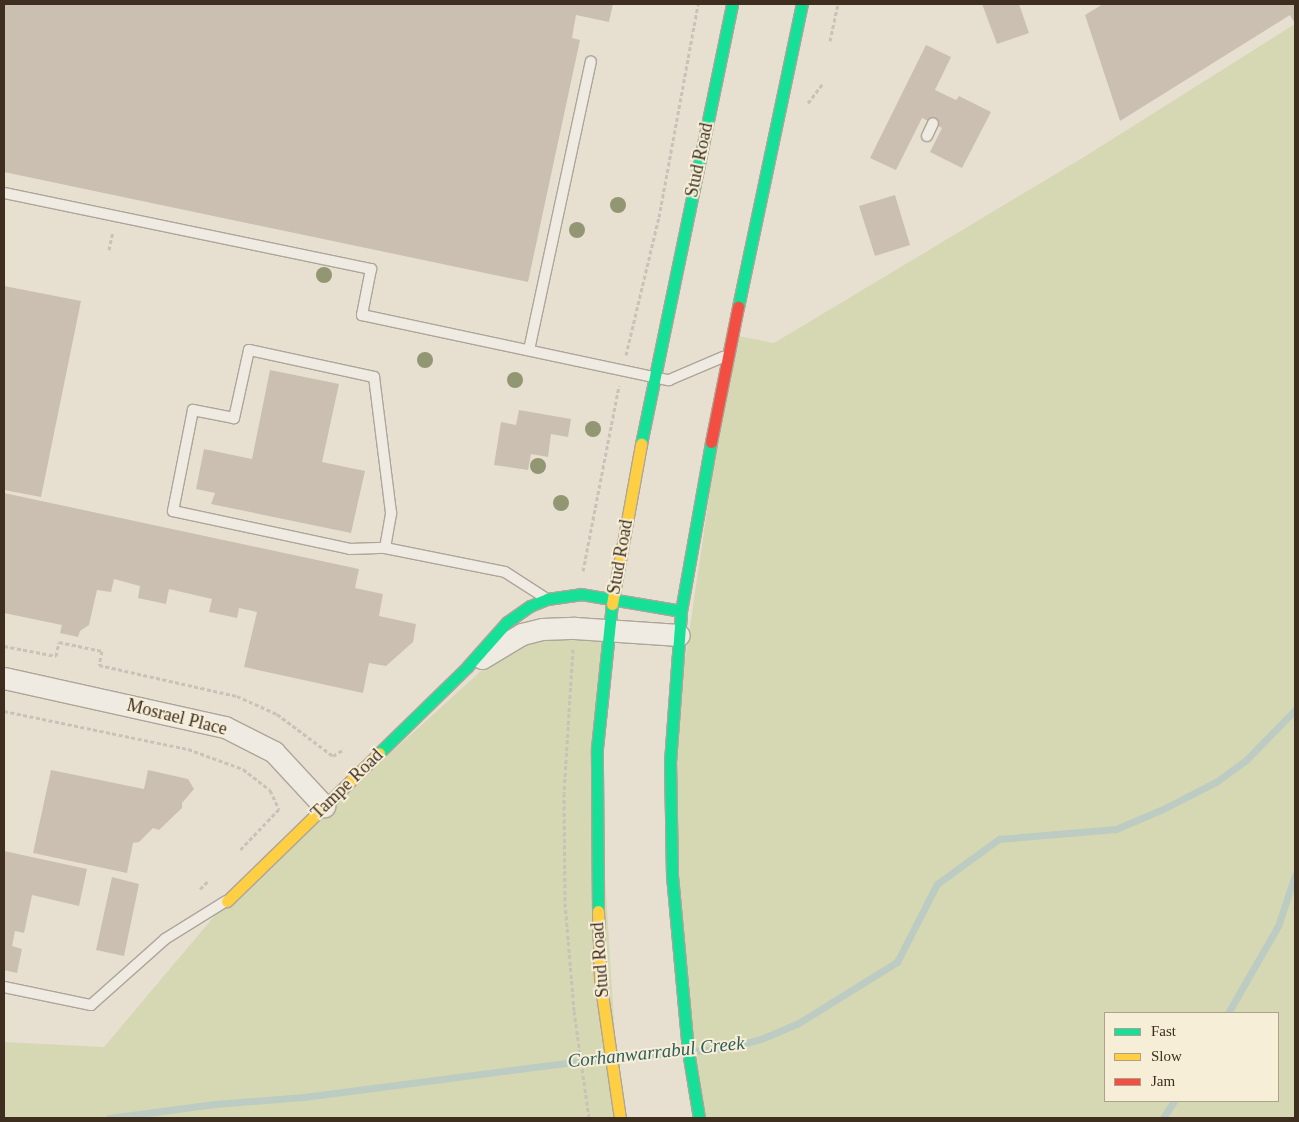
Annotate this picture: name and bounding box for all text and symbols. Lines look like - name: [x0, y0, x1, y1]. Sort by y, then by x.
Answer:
- street label: Stud Road: [681, 121, 717, 199]
- street label: Stud Road: [603, 518, 637, 596]
- street label: Mosrael Place: [125, 694, 229, 740]
- street label: Tampe Road: [307, 745, 387, 823]
- street label: Stud Road: [587, 922, 613, 998]
- legend: [1104, 1012, 1279, 1102]
- text: Fast: [1151, 1023, 1176, 1039]
- water label: Corhanwarrabul Creek: [566, 1031, 746, 1073]
- text: Slow: [1151, 1048, 1182, 1064]
- text: Jam: [1151, 1073, 1175, 1089]

